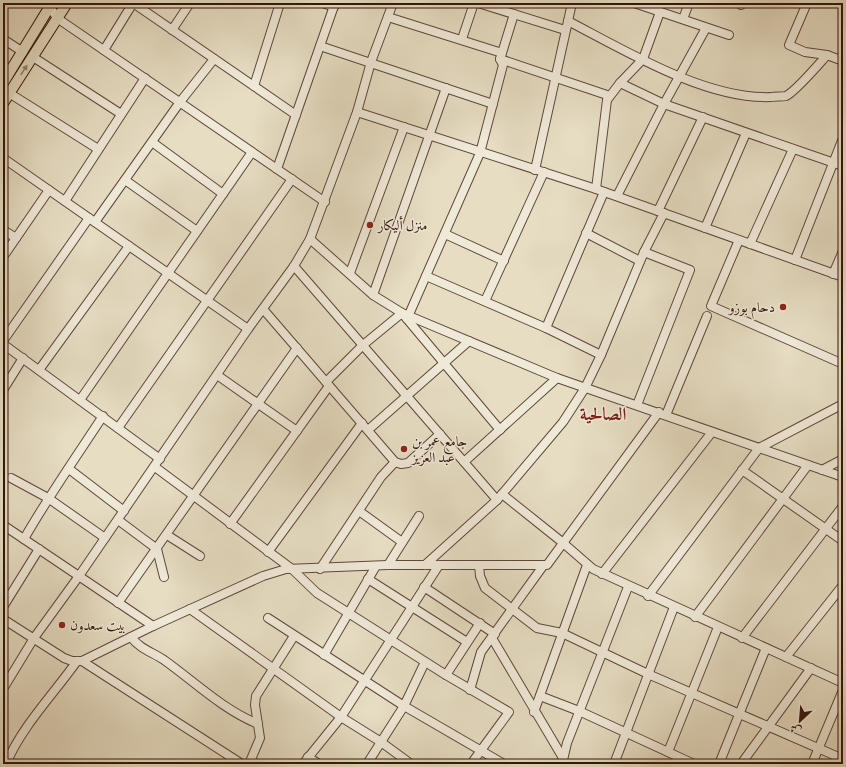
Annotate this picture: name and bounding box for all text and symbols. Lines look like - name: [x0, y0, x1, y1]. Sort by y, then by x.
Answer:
- one-way arrow: [21, 64, 28, 76]
- place label: منزل أليكار: [376, 215, 427, 235]
- marker: منزل أليكار: [365, 220, 375, 230]
- place label: دحام بوزو: [727, 297, 775, 320]
- marker: دحام بوزو: [778, 302, 788, 312]
- district label: الصالحية: [580, 400, 626, 427]
- place label: جامع عمر بن عبد العزيز: [410, 431, 467, 467]
- marker: جامع عمر بن عبد العزيز: [399, 444, 409, 454]
- place label: بيت سعدون: [70, 615, 125, 635]
- marker: بيت سعدون: [57, 620, 67, 630]
- north arrow: [780, 701, 820, 741]
- text: ش: [787, 720, 804, 740]

